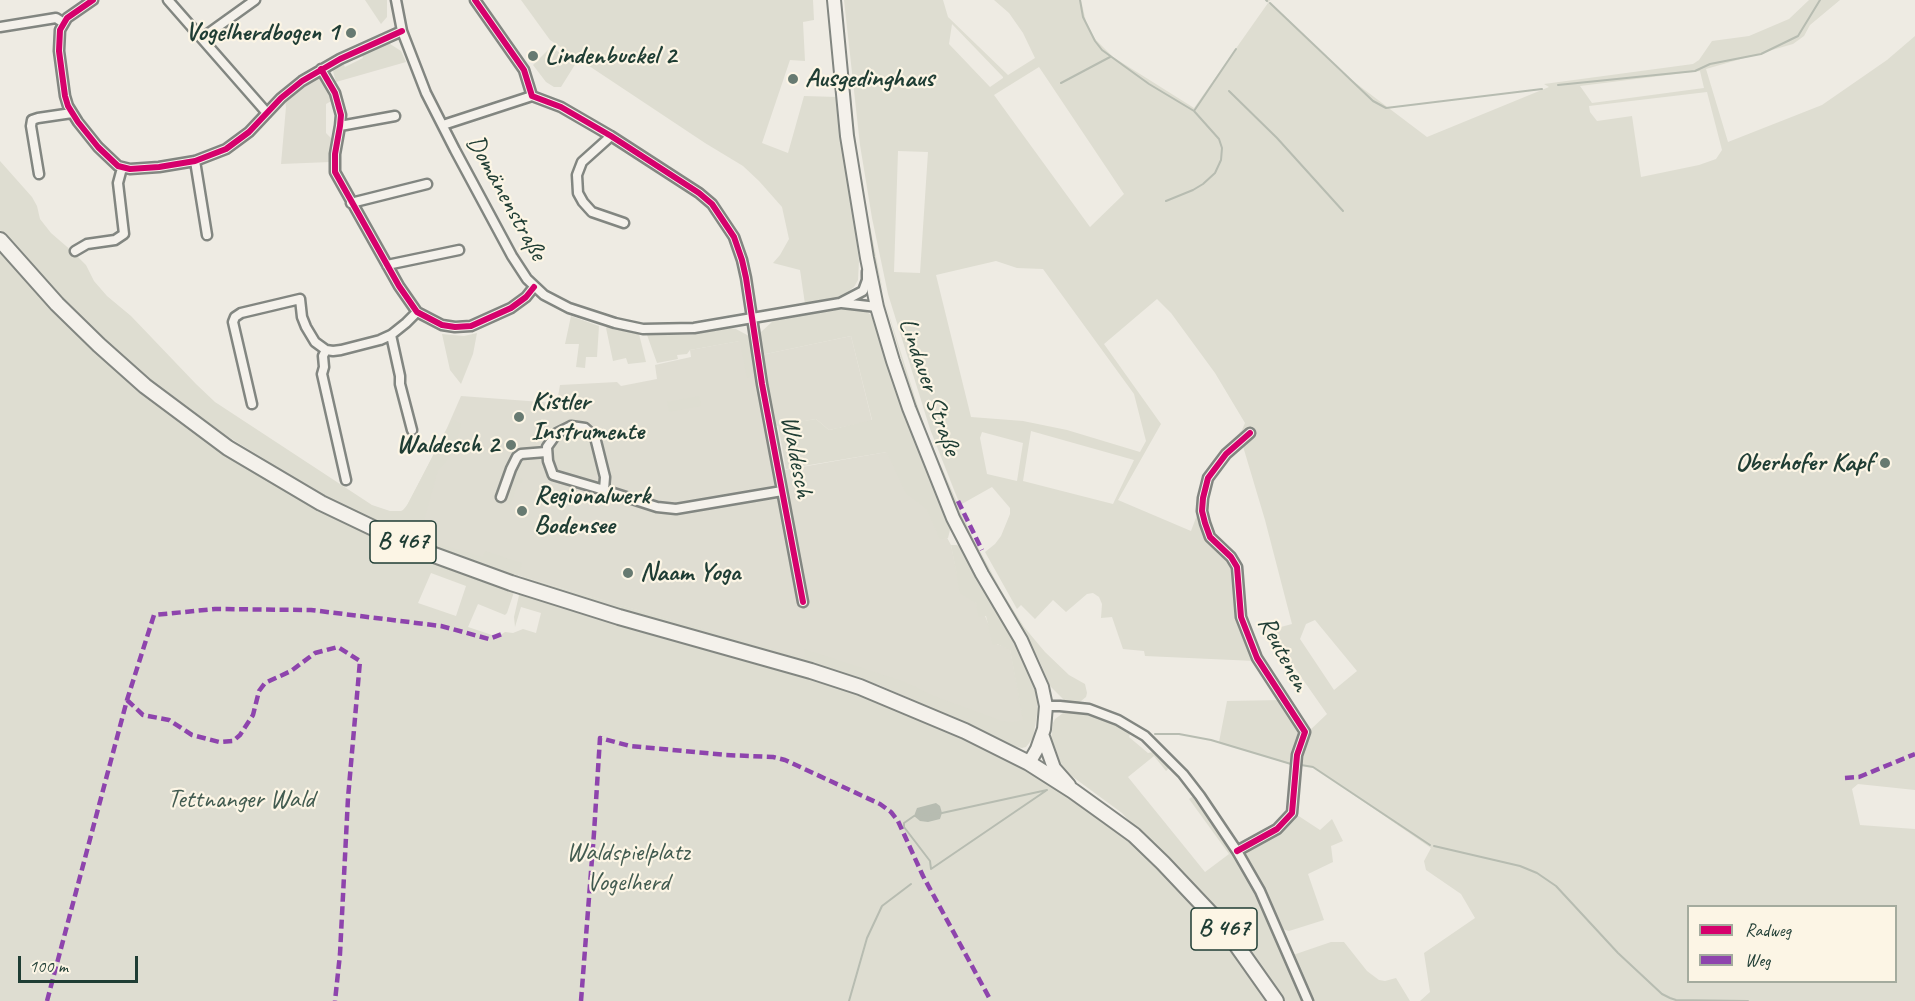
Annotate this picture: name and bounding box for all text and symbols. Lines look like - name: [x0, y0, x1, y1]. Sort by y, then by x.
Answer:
- place label: Vogelherdbogen 1: [185, 17, 339, 49]
- marker: Vogelherdbogen 1: [344, 26, 358, 40]
- place label: Lindenbuckel 2: [545, 40, 676, 72]
- marker: Lindenbuckel 2: [526, 49, 540, 63]
- place label: Ausgedinghaus: [805, 63, 934, 95]
- marker: Ausgedinghaus: [786, 72, 800, 86]
- street label: Domänenstraße: [459, 130, 553, 266]
- street label: Lindauer Straße: [891, 314, 967, 460]
- place label: Kistler Instrumente: [531, 386, 644, 448]
- marker: Kistler Instrumente: [512, 410, 526, 424]
- street label: Waldesch: [773, 413, 819, 501]
- place label: Waldesch 2: [396, 429, 499, 461]
- marker: Waldesch 2: [504, 438, 518, 452]
- place label: Oberhofer Kapf: [1735, 447, 1873, 479]
- marker: Oberhofer Kapf: [1878, 456, 1892, 470]
- place label: Regionalwerk Bodensee: [534, 480, 650, 542]
- marker: Regionalwerk Bodensee: [515, 504, 529, 518]
- road number: B 467: [370, 521, 436, 563]
- place label: Naam Yoga: [640, 557, 741, 589]
- marker: Naam Yoga: [621, 566, 635, 580]
- street label: Reutenen: [1250, 611, 1316, 697]
- park label: Tettnanger Wald: [167, 784, 315, 816]
- park label: Waldspielplatz Vogelherd: [566, 837, 690, 898]
- legend: [1687, 905, 1897, 983]
- road number: B 467: [1191, 908, 1257, 950]
- text: Radweg: [1745, 919, 1791, 941]
- scale bar: [21, 944, 141, 982]
- text: Weg: [1745, 949, 1770, 971]
- text: 100 m: [29, 955, 68, 977]

